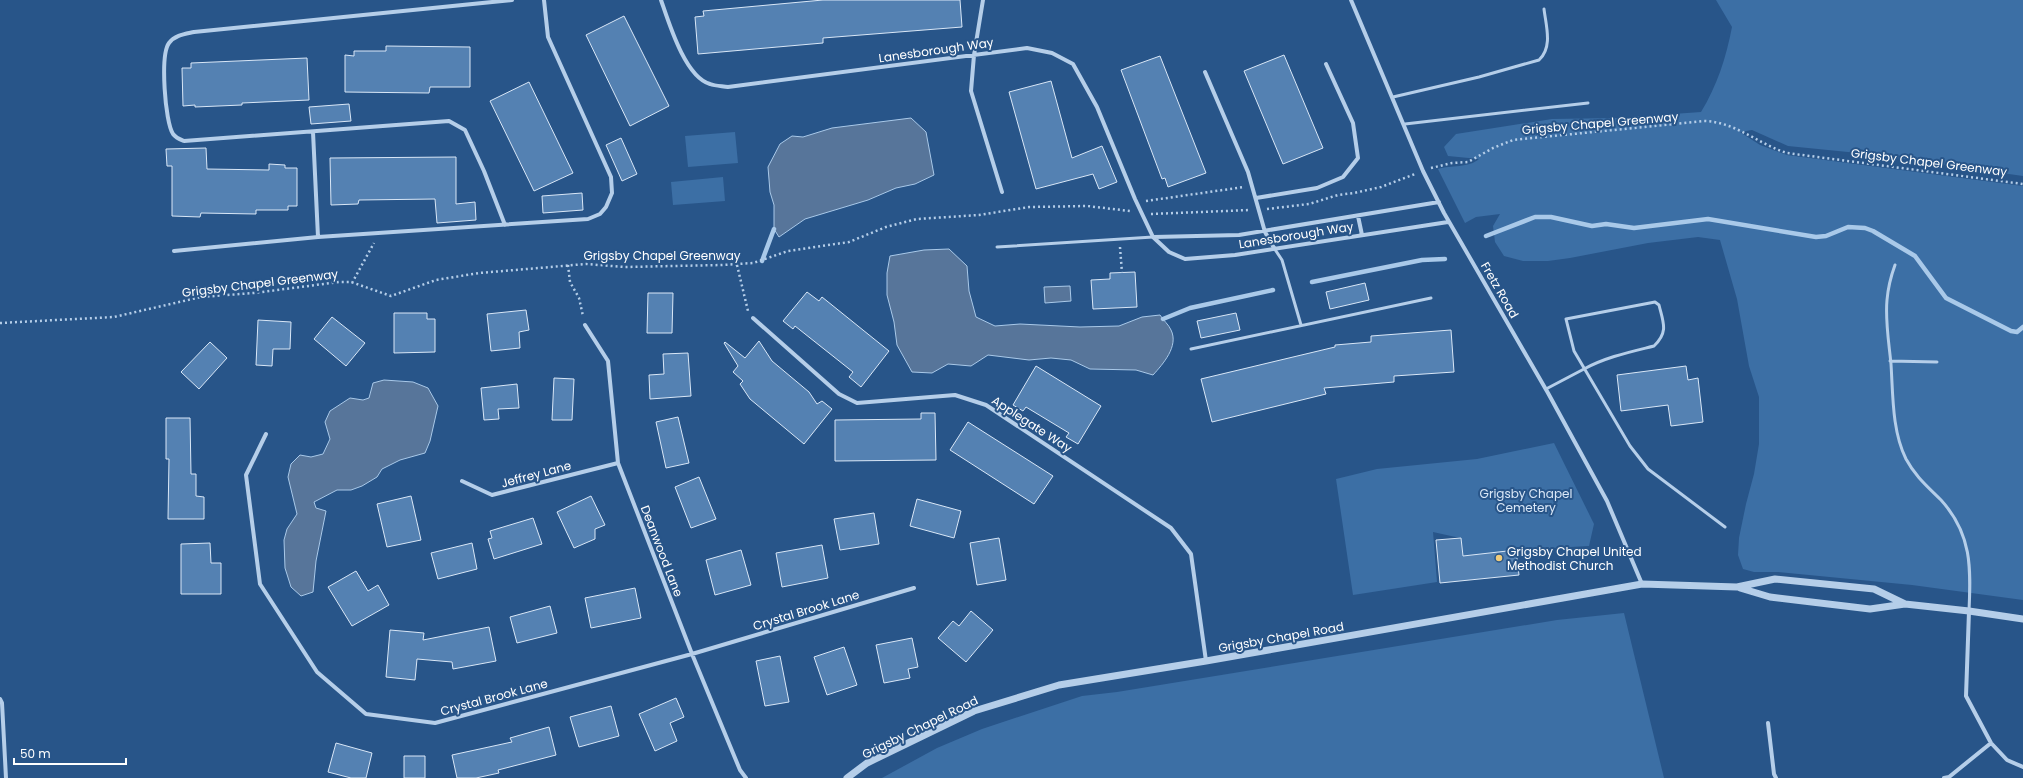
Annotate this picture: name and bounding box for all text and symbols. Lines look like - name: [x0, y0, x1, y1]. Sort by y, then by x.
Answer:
- street label: Lanesborough Way: [877, 33, 995, 66]
- street label: Grigsby Chapel Greenway: [1521, 108, 1679, 138]
- street label: Grigsby Chapel Greenway: [1850, 144, 2008, 180]
- street label: Lanesborough Way: [1237, 218, 1355, 252]
- street label: Grigsby Chapel Greenway: [583, 247, 741, 264]
- street label: Fretz Road: [1477, 259, 1523, 321]
- street label: Grigsby Chapel Greenway: [181, 265, 339, 301]
- street label: Applegate Way: [989, 392, 1076, 456]
- street label: Jeffrey Lane: [499, 456, 573, 492]
- park label: Grigsby Chapel Cemetery: [1480, 485, 1572, 516]
- street label: Deanwood Lane: [637, 503, 687, 599]
- place label: Grigsby Chapel United Methodist Church: [1507, 543, 1642, 574]
- marker: Grigsby Chapel United Methodist Church: [1494, 553, 1504, 563]
- street label: Crystal Brook Lane: [751, 586, 861, 634]
- street label: Grigsby Chapel Road: [1217, 618, 1345, 656]
- street label: Crystal Brook Lane: [438, 675, 550, 719]
- street label: Grigsby Chapel Road: [859, 691, 981, 763]
- scale bar: [14, 740, 126, 766]
- text: 50 m: [20, 745, 51, 762]

